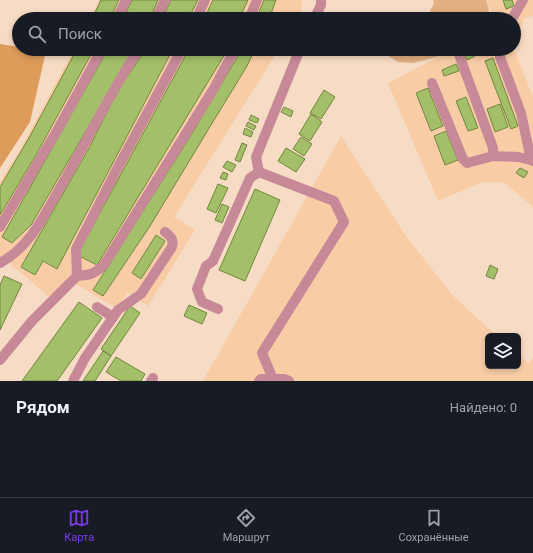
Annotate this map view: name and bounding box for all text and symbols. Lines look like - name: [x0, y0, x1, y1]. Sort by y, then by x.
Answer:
- search box: [12, 12, 521, 56]
- icon: search: [26, 23, 48, 45]
- text: Поиск: [58, 25, 102, 43]
- map controls: [485, 333, 521, 369]
- button: layers: [485, 333, 521, 369]
- text: Рядом: [16, 397, 70, 417]
- text: Найдено: 0: [450, 400, 517, 415]
- tab: Карта: [64, 507, 94, 544]
- tab: Маршрут: [223, 507, 270, 544]
- tab: Сохранённые: [399, 507, 469, 544]

